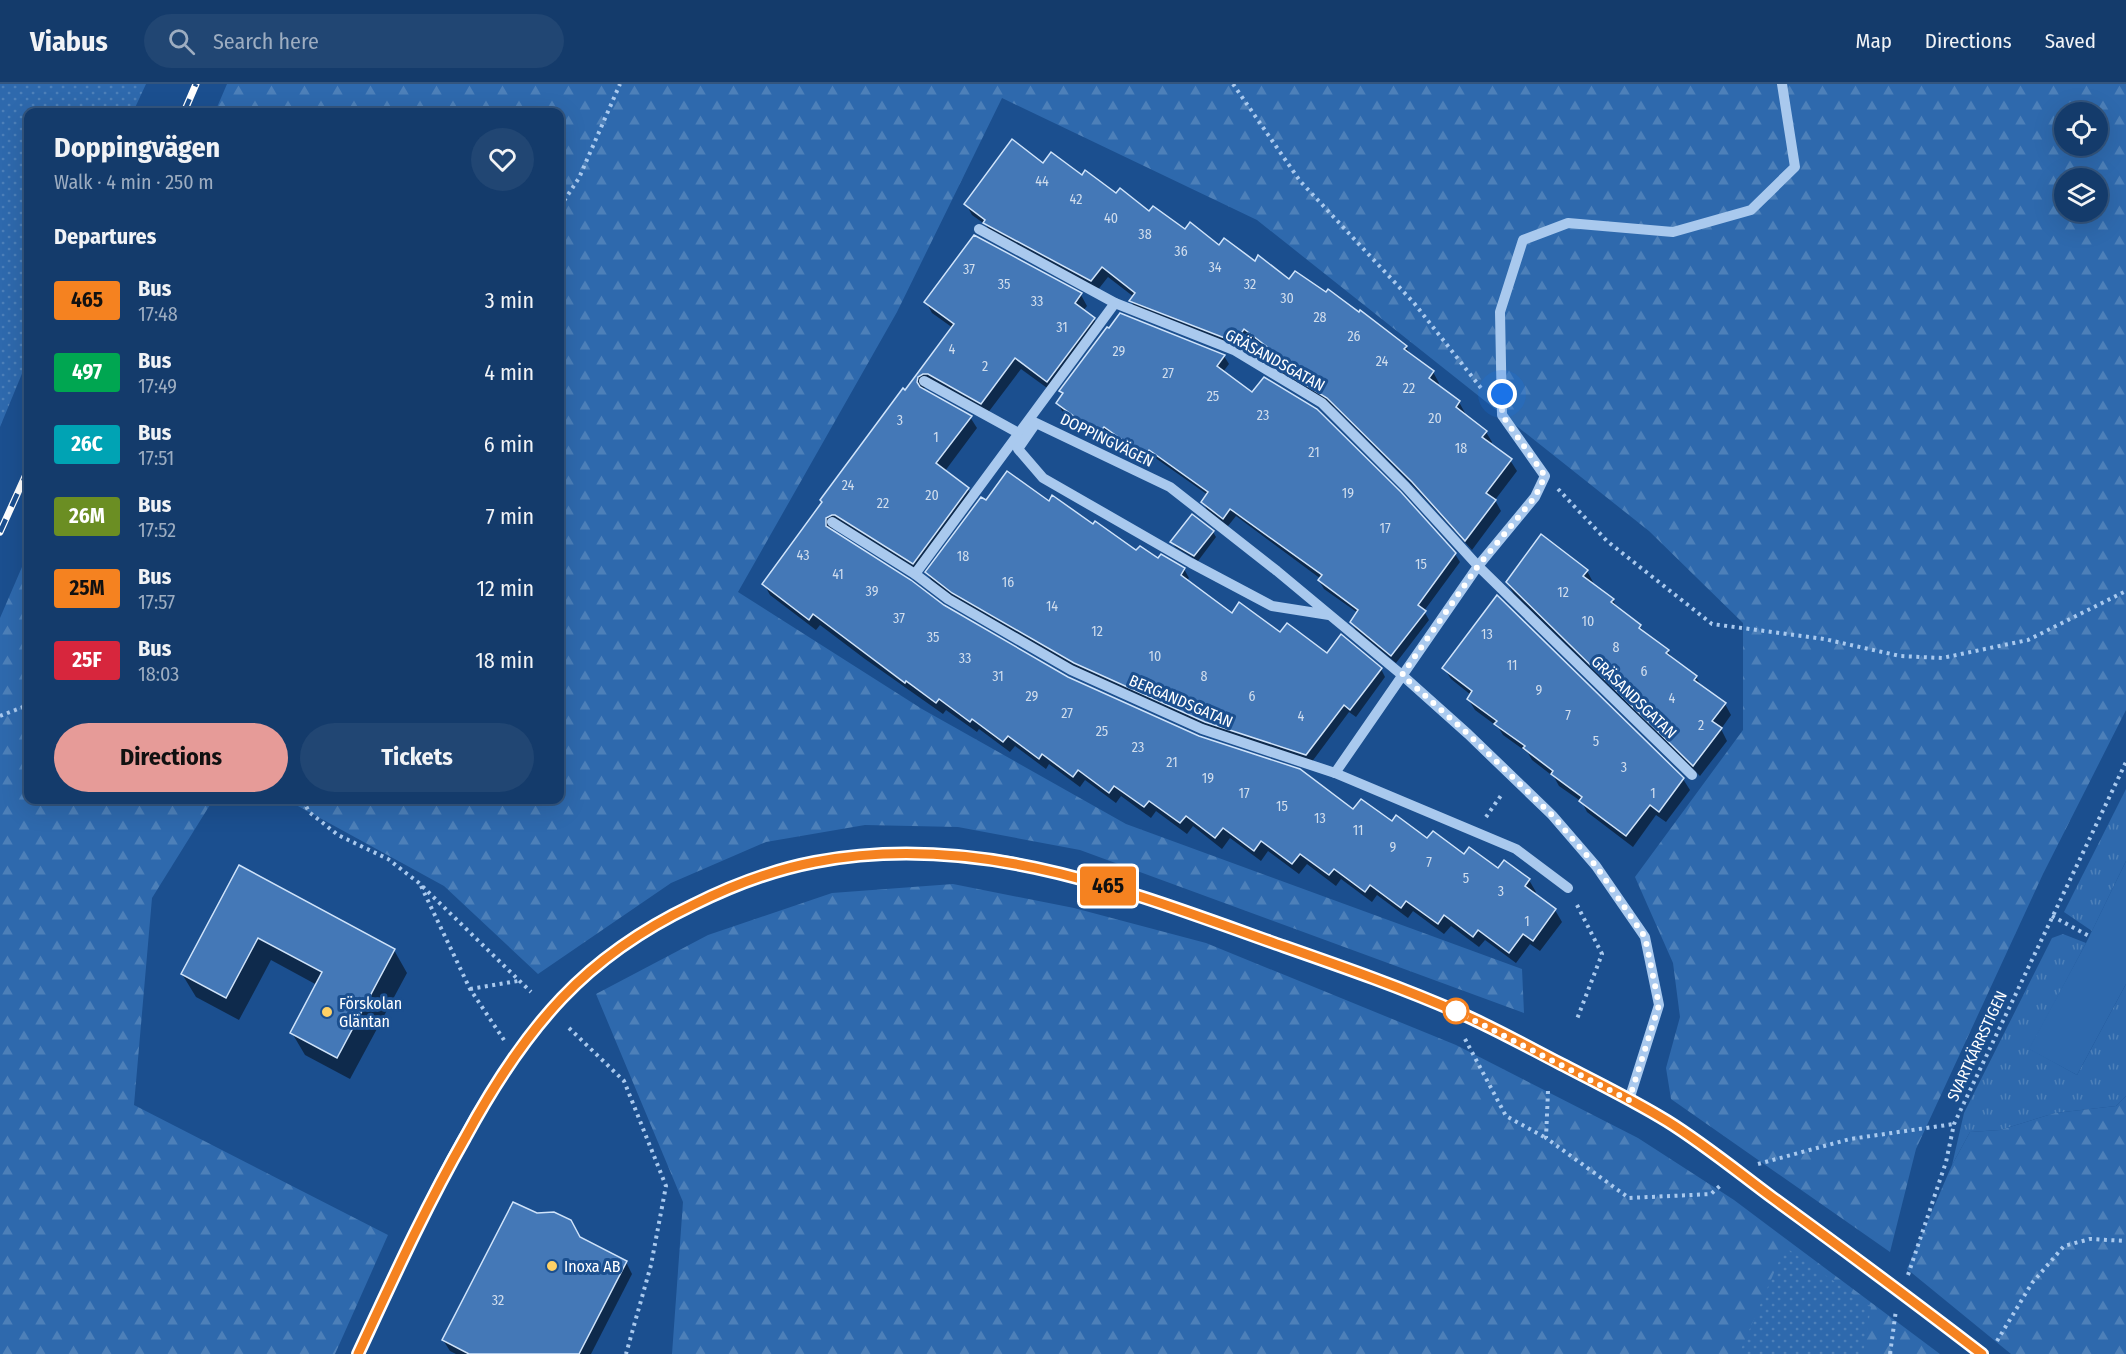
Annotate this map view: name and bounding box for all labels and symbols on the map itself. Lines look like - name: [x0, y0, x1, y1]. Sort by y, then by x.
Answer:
- house number: 44: [1035, 173, 1049, 190]
- house number: 42: [1070, 191, 1082, 208]
- house number: 40: [1104, 210, 1118, 227]
- house number: 38: [1138, 226, 1152, 243]
- house number: 36: [1174, 243, 1188, 260]
- house number: 34: [1208, 259, 1222, 276]
- house number: 37: [963, 261, 975, 278]
- house number: 35: [998, 276, 1010, 293]
- house number: 32: [1244, 276, 1256, 293]
- house number: 30: [1280, 290, 1294, 307]
- house number: 33: [1031, 293, 1043, 310]
- house number: 28: [1313, 309, 1327, 326]
- house number: 31: [1056, 319, 1068, 336]
- street label: GRÄSANDSGATAN: [1222, 325, 1328, 395]
- house number: 26: [1347, 328, 1361, 345]
- house number: 4: [949, 341, 956, 358]
- house number: 29: [1113, 343, 1126, 360]
- house number: 24: [1376, 353, 1389, 370]
- house number: 2: [982, 358, 988, 375]
- house number: 27: [1162, 365, 1174, 382]
- your location: [1487, 379, 1517, 409]
- house number: 22: [1403, 380, 1415, 397]
- house number: 25: [1207, 388, 1219, 405]
- house number: 23: [1257, 407, 1269, 424]
- street label: DOPPINGVÄGEN: [1057, 409, 1157, 471]
- house number: 20: [1428, 410, 1442, 427]
- house number: 3: [897, 412, 903, 429]
- house number: 1: [933, 429, 939, 446]
- house number: 18: [1455, 440, 1467, 457]
- house number: 21: [1308, 444, 1320, 461]
- house number: 24: [842, 477, 855, 494]
- house number: 19: [1342, 485, 1354, 502]
- house number: 20: [925, 487, 939, 504]
- house number: 22: [877, 495, 889, 512]
- house number: 17: [1379, 520, 1391, 537]
- house number: 43: [797, 547, 809, 564]
- house number: 18: [957, 548, 969, 565]
- house number: 15: [1415, 556, 1427, 573]
- house number: 41: [832, 566, 844, 583]
- house number: 16: [1002, 574, 1014, 591]
- house number: 39: [866, 583, 879, 600]
- house number: 12: [1557, 584, 1569, 601]
- house number: 14: [1046, 598, 1058, 615]
- house number: 37: [893, 610, 905, 627]
- house number: 10: [1582, 613, 1594, 630]
- house number: 12: [1091, 623, 1103, 640]
- house number: 13: [1481, 626, 1493, 643]
- house number: 35: [927, 629, 939, 646]
- house number: 8: [1613, 639, 1620, 656]
- house number: 10: [1149, 648, 1161, 665]
- house number: 33: [959, 650, 971, 667]
- street label: GRÄSANDSGATAN: [1587, 652, 1681, 742]
- house number: 11: [1507, 657, 1517, 674]
- house number: 6: [1641, 663, 1648, 680]
- house number: 31: [992, 668, 1004, 685]
- house number: 8: [1201, 668, 1208, 685]
- street label: BERGANDSGATAN: [1126, 671, 1236, 731]
- house number: 9: [1536, 682, 1543, 699]
- house number: 29: [1026, 688, 1039, 705]
- house number: 6: [1249, 688, 1256, 705]
- house number: 4: [1669, 690, 1676, 707]
- house number: 27: [1061, 705, 1073, 722]
- house number: 7: [1565, 707, 1571, 724]
- house number: 4: [1298, 708, 1305, 725]
- house number: 2: [1698, 717, 1704, 734]
- house number: 25: [1096, 723, 1108, 740]
- house number: 5: [1593, 733, 1599, 750]
- house number: 23: [1132, 739, 1144, 756]
- house number: 21: [1166, 754, 1178, 771]
- house number: 3: [1621, 759, 1627, 776]
- house number: 19: [1202, 770, 1214, 787]
- house number: 17: [1238, 785, 1250, 802]
- house number: 1: [1650, 785, 1656, 802]
- house number: 15: [1276, 798, 1288, 815]
- house number: 13: [1314, 810, 1326, 827]
- house number: 11: [1353, 822, 1363, 839]
- house number: 9: [1390, 839, 1397, 856]
- house number: 7: [1426, 854, 1432, 871]
- line badge: 465: [1074, 866, 1142, 906]
- house number: 5: [1463, 870, 1469, 887]
- house number: 3: [1498, 883, 1504, 900]
- house number: 1: [1524, 913, 1530, 930]
- street label: SVARTKÄRRSTIGEN: [1943, 988, 2011, 1104]
- place label: Förskolan Gläntan: [339, 994, 402, 1031]
- unlabelled marker: [1443, 998, 1469, 1024]
- marker: Förskolan Gläntan: [320, 1005, 334, 1019]
- place label: Inoxa AB: [564, 1257, 621, 1276]
- marker: Inoxa AB: [545, 1259, 559, 1273]
- house number: 32: [492, 1292, 504, 1309]

